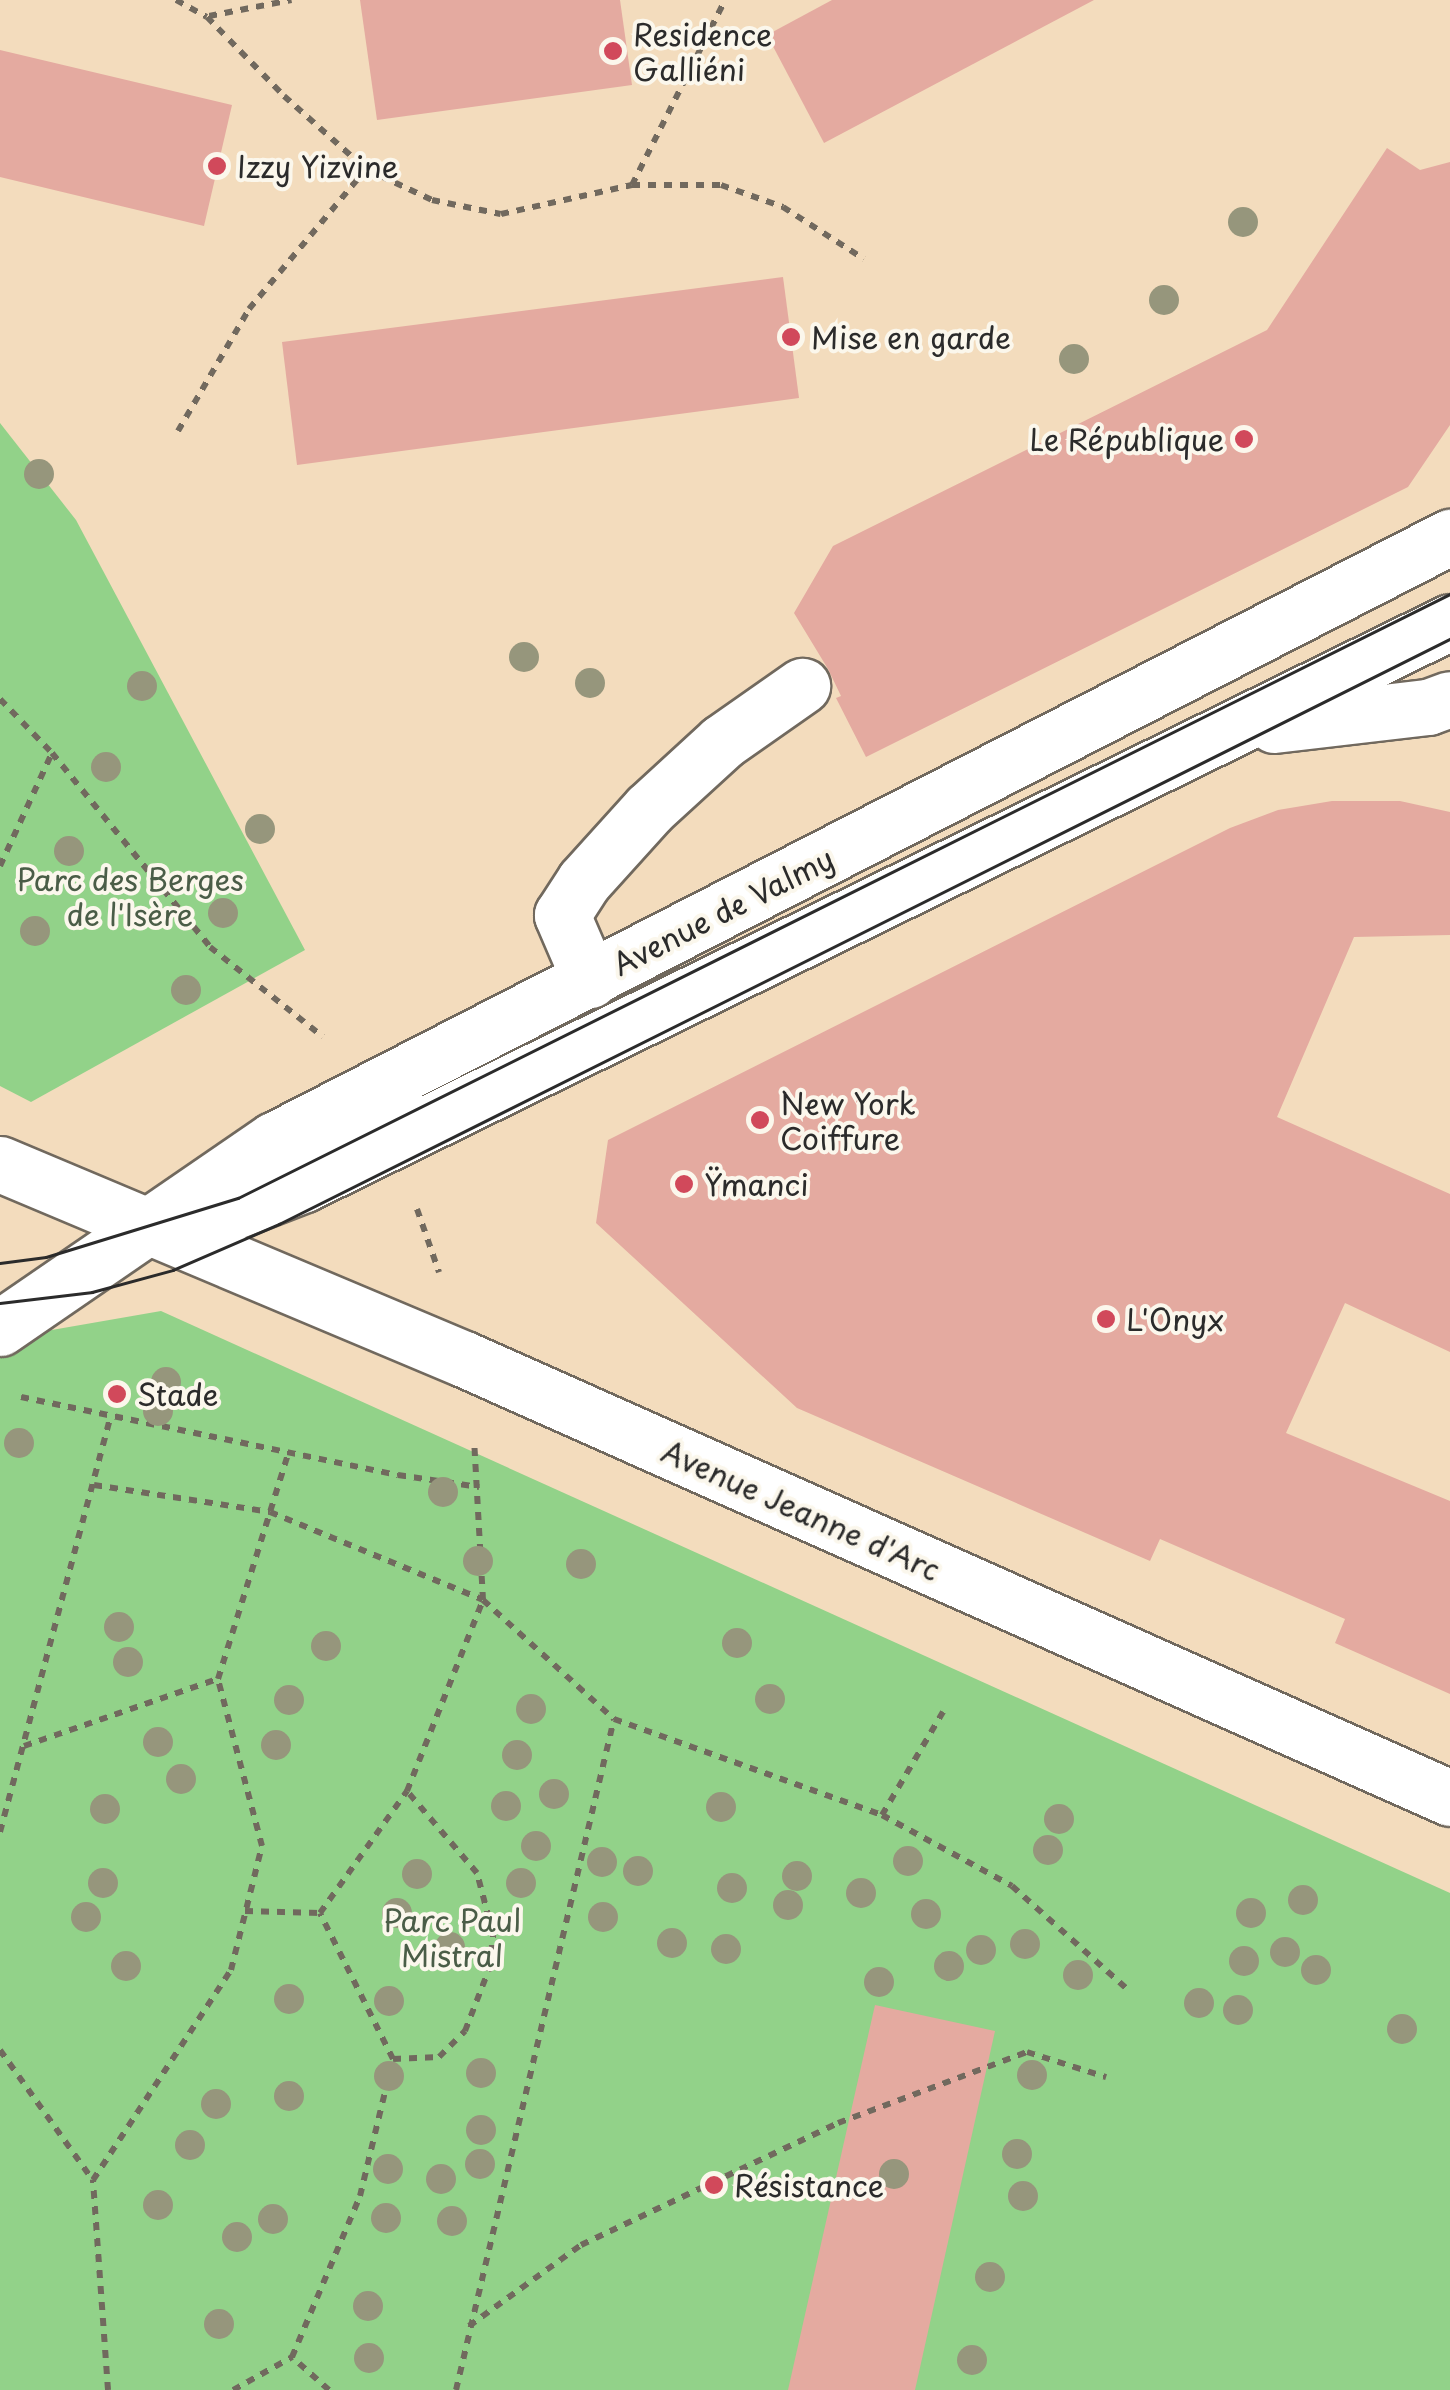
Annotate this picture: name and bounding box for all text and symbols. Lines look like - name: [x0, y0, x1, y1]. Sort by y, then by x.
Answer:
- place label: Residence Galliéni: [633, 16, 772, 86]
- marker: Residence Galliéni: [602, 40, 624, 62]
- place label: Izzy Yizvine: [237, 148, 402, 184]
- marker: Izzy Yizvine: [206, 155, 228, 177]
- place label: Mise en garde: [811, 319, 1011, 355]
- marker: Mise en garde: [780, 326, 802, 348]
- place label: Le République: [1025, 421, 1224, 457]
- marker: Le République: [1233, 428, 1255, 450]
- street label: Avenue de Valmy: [606, 840, 840, 982]
- park label: Parc des Berges de l'Isère: [16, 861, 244, 932]
- place label: New York Coiffure: [780, 1085, 915, 1156]
- marker: New York Coiffure: [749, 1109, 771, 1131]
- place label: Ÿmanci: [704, 1166, 809, 1202]
- marker: Ÿmanci: [673, 1173, 695, 1195]
- place label: L'Onyx: [1126, 1301, 1224, 1337]
- marker: L'Onyx: [1095, 1308, 1117, 1330]
- place label: Stade: [137, 1376, 218, 1412]
- marker: Stade: [106, 1383, 128, 1405]
- street label: Avenue Jeanne d'Arc: [657, 1433, 945, 1587]
- park label: Parc Paul Mistral: [384, 1902, 520, 1972]
- place label: Résistance: [734, 2167, 884, 2203]
- marker: Résistance: [703, 2174, 725, 2196]

